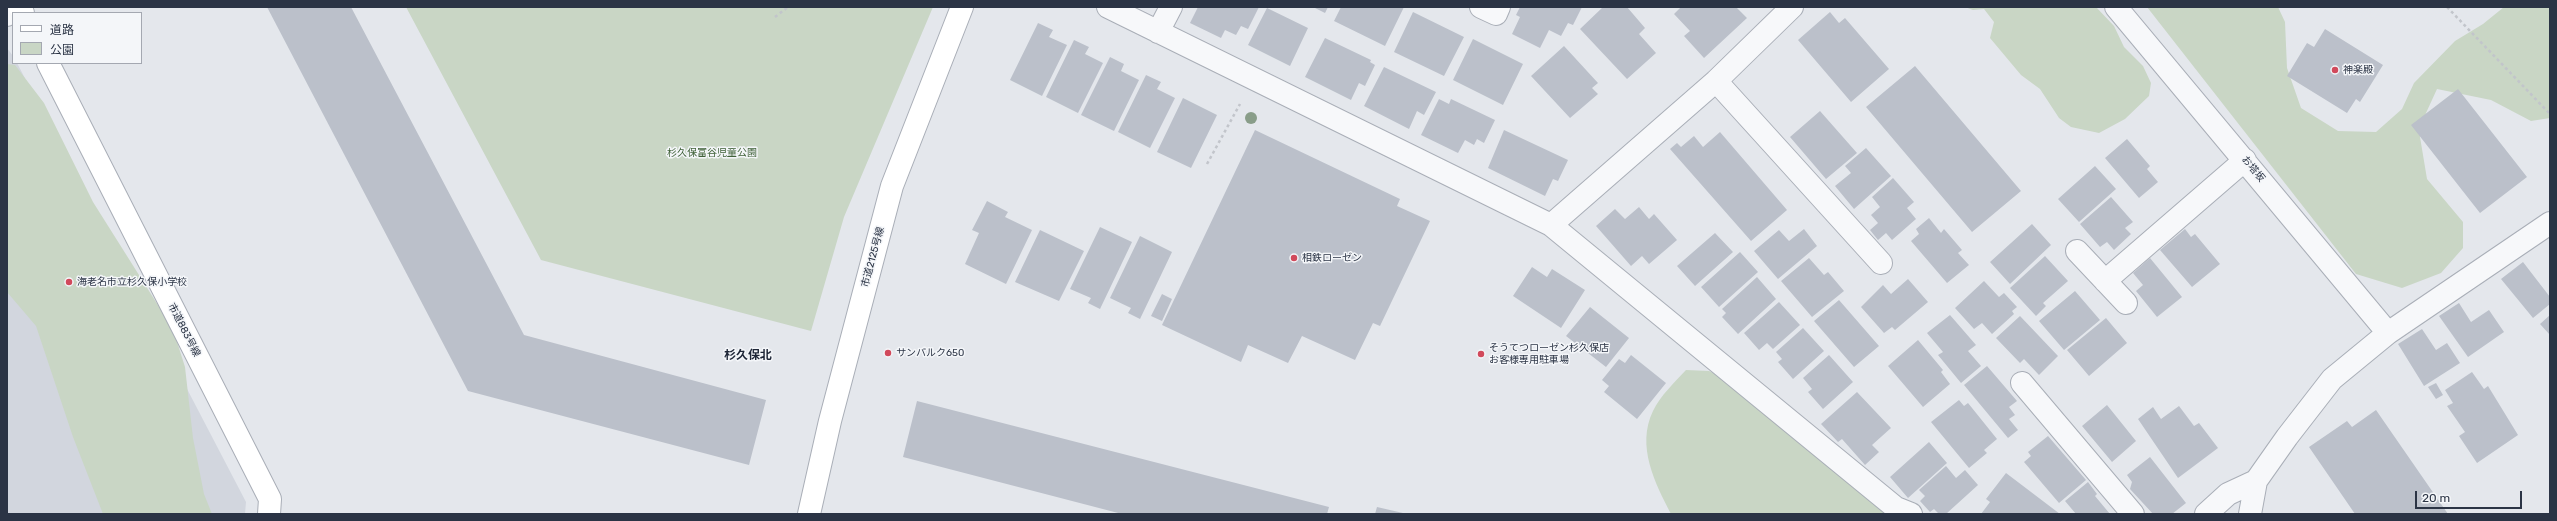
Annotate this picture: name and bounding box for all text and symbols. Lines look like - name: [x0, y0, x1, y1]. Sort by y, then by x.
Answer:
- legend: [12, 12, 142, 64]
- text: 道路: [50, 23, 74, 37]
- text: 公園: [50, 43, 74, 57]
- place label: 神楽殿: [2343, 64, 2373, 76]
- marker: 神楽殿: [2330, 65, 2340, 75]
- park label: 杉久保富谷児童公園: [667, 147, 757, 159]
- street label: お塔坂: [2239, 154, 2267, 184]
- street label: 市道2125号線: [859, 226, 887, 288]
- place label: 相鉄ローゼン: [1302, 252, 1362, 264]
- marker: 相鉄ローゼン: [1289, 253, 1299, 263]
- place label: 海老名市立杉久保小学校: [77, 276, 187, 288]
- marker: 海老名市立杉久保小学校: [64, 277, 74, 287]
- street label: 市道883号線: [165, 301, 203, 359]
- place label: そうてつローゼン杉久保店 お客様専用駐車場: [1489, 342, 1609, 366]
- place label: サンパルク650: [896, 347, 964, 359]
- marker: サンパルク650: [883, 348, 893, 358]
- district label: 杉久保北: [724, 349, 772, 363]
- marker: そうてつローゼン杉久保店 お客様専用駐車場: [1476, 349, 1486, 359]
- scale bar: [2417, 483, 2524, 509]
- text: 20 m: [2422, 491, 2450, 505]

